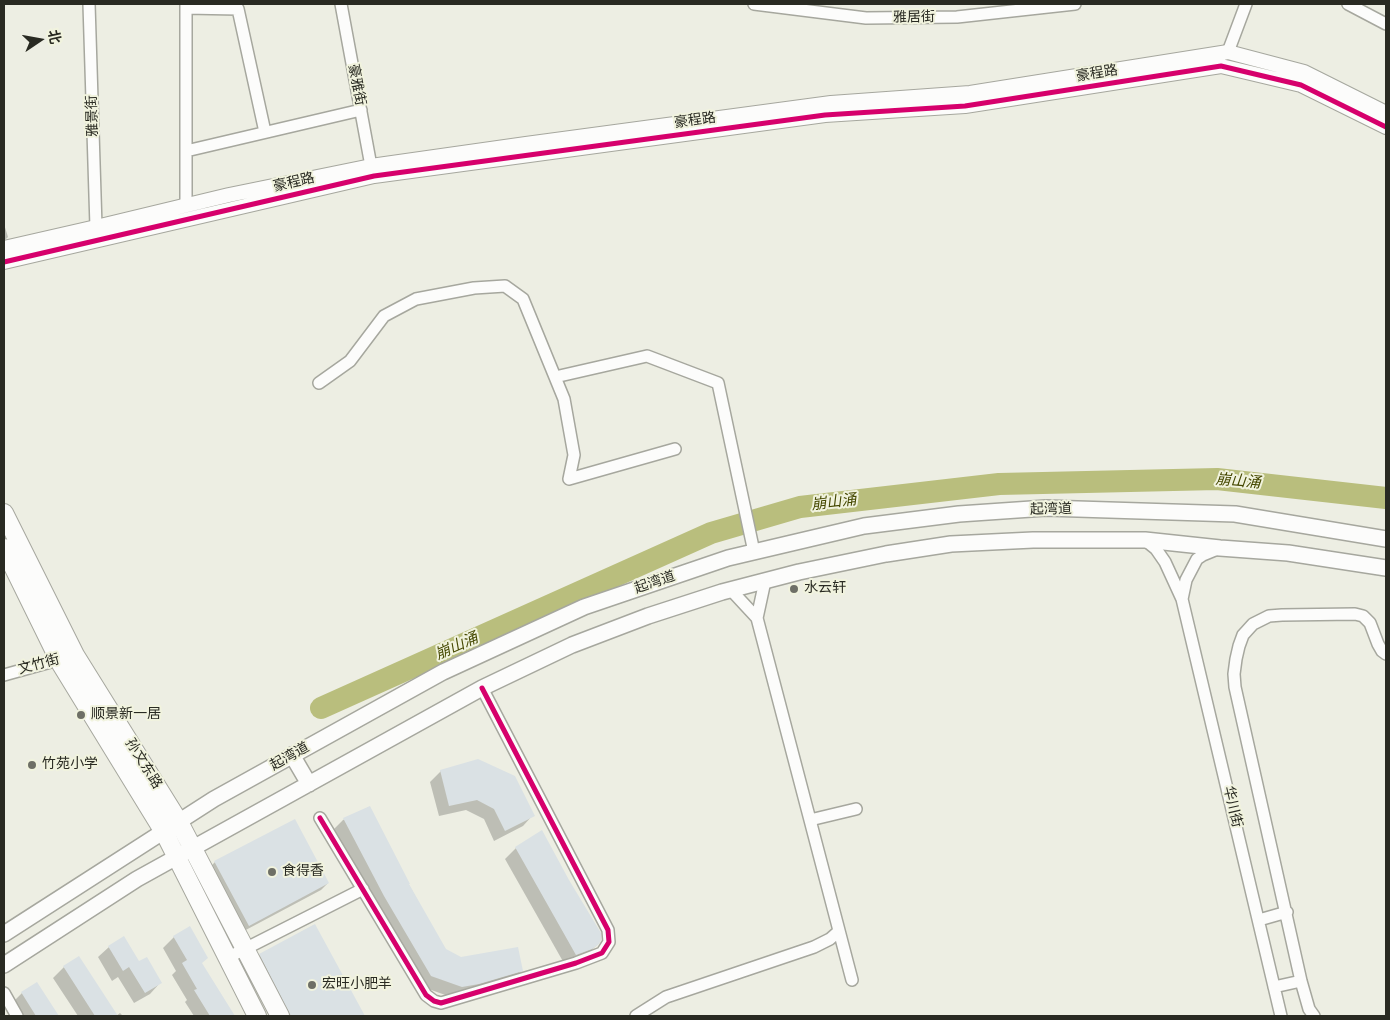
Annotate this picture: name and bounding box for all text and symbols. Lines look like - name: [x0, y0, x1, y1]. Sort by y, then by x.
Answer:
- street label: 雅居街: [893, 9, 935, 27]
- north arrow: [15, 15, 65, 65]
- text: 北: [43, 28, 67, 46]
- street label: 豪程路: [1075, 62, 1119, 86]
- street label: 豪雅街: [344, 63, 368, 107]
- street label: 雅景街: [84, 95, 102, 137]
- street label: 豪程路: [673, 110, 717, 132]
- street label: 豪程路: [272, 170, 316, 196]
- water label: 崩山涌: [1215, 471, 1261, 493]
- water label: 崩山涌: [811, 491, 857, 515]
- street label: 起湾道: [1030, 501, 1072, 519]
- street label: 起湾道: [632, 568, 678, 598]
- place label: 水云轩: [804, 581, 846, 597]
- marker: 水云轩: [788, 583, 800, 595]
- water label: 崩山涌: [433, 630, 481, 664]
- street label: 文竹街: [17, 651, 61, 679]
- place label: 顺景新一居: [91, 707, 161, 723]
- marker: 顺景新一居: [75, 709, 87, 721]
- street label: 孙文东路: [121, 736, 165, 792]
- street label: 起湾道: [268, 739, 312, 775]
- place label: 竹苑小学: [42, 757, 98, 773]
- marker: 竹苑小学: [26, 759, 38, 771]
- street label: 华川街: [1219, 785, 1245, 829]
- place label: 食得香: [282, 864, 324, 880]
- marker: 食得香: [266, 866, 278, 878]
- place label: 宏旺小肥羊: [322, 977, 392, 993]
- marker: 宏旺小肥羊: [306, 979, 318, 991]

